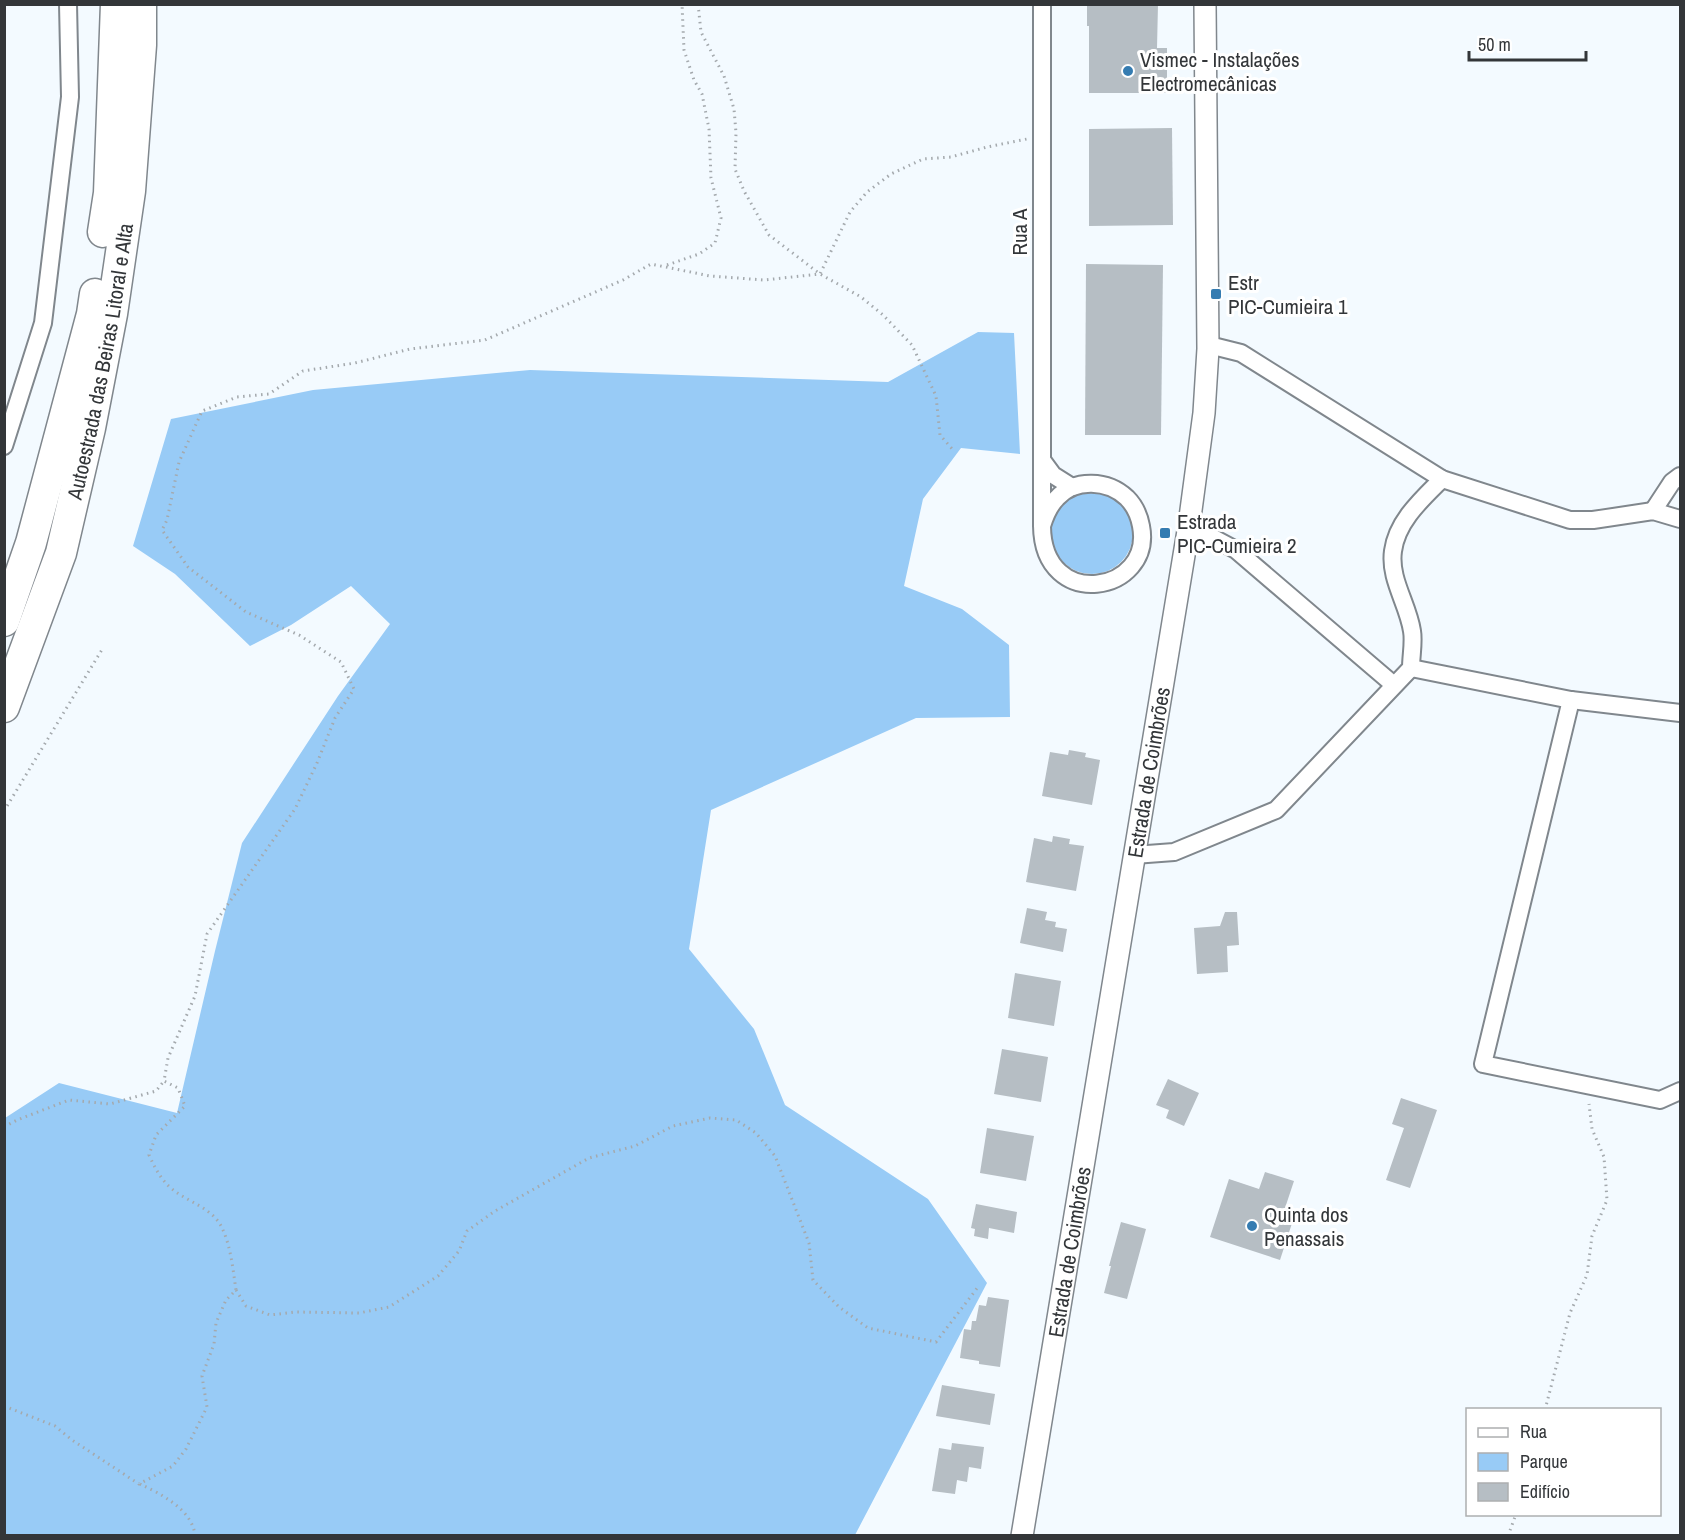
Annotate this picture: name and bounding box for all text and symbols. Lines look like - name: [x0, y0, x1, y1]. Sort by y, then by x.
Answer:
- scale bar: [1469, 24, 1586, 62]
- text: 50 m: [1478, 32, 1511, 57]
- place label: Vismec - Instalações Electromecânicas: [1140, 45, 1300, 98]
- marker: Vismec - Instalações Electromecânicas: [1121, 64, 1135, 78]
- street label: Rua A: [1005, 208, 1034, 255]
- street label: Autoestrada das Beiras Litoral e Alta: [59, 221, 140, 503]
- place label: Estr PIC-Cumieira 1: [1228, 268, 1348, 321]
- marker: Estr PIC-Cumieira 1: [1209, 287, 1223, 301]
- place label: Estrada PIC-Cumieira 2: [1177, 507, 1297, 560]
- marker: Estrada PIC-Cumieira 2: [1158, 526, 1172, 540]
- street label: Estrada de Coimbrões: [1120, 685, 1176, 860]
- street label: Estrada de Coimbrões: [1041, 1164, 1097, 1339]
- place label: Quinta dos Penassais: [1264, 1200, 1348, 1253]
- marker: Quinta dos Penassais: [1245, 1219, 1259, 1233]
- legend: [1466, 1408, 1661, 1516]
- text: Rua: [1520, 1419, 1547, 1444]
- text: Parque: [1520, 1449, 1568, 1474]
- text: Edifício: [1520, 1479, 1570, 1504]

